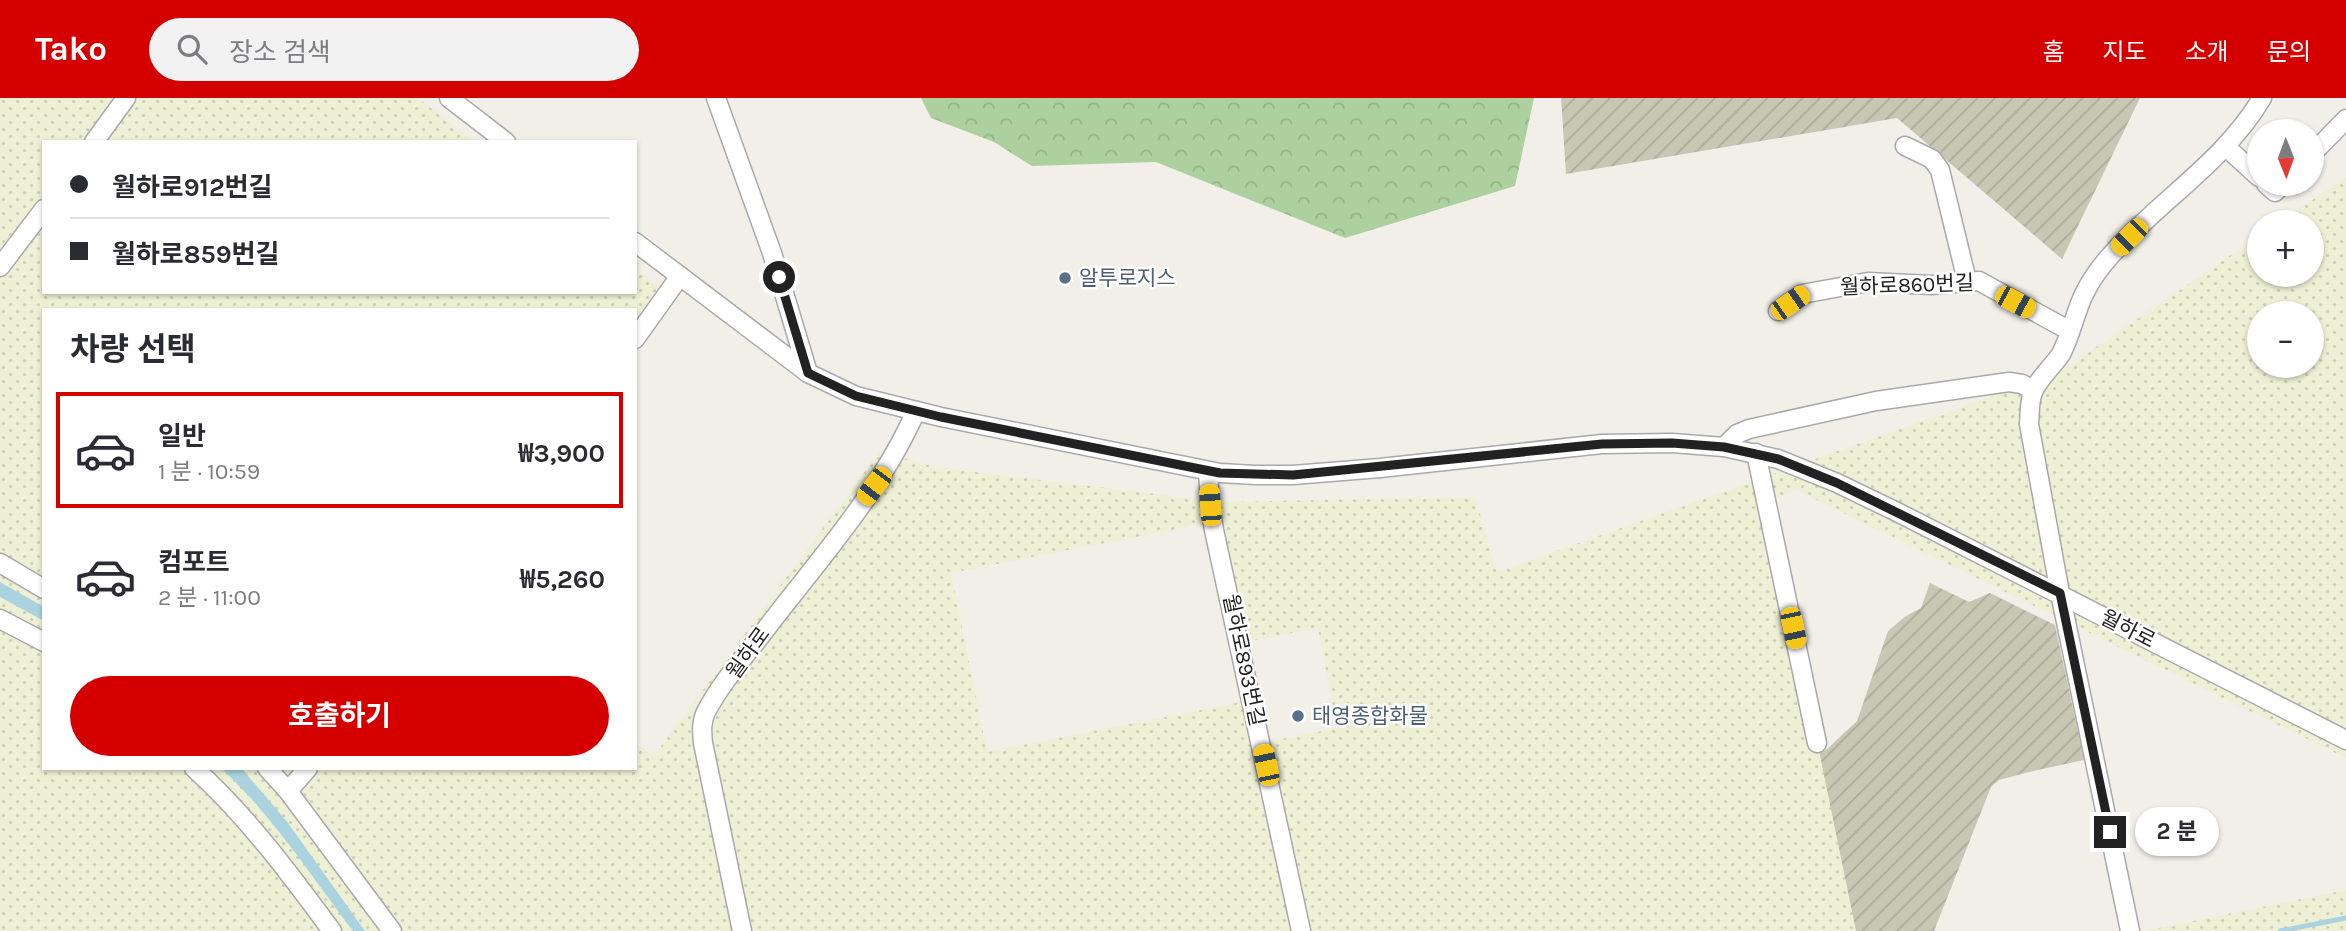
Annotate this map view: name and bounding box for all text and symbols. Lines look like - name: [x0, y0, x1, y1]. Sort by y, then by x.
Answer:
- search box: [149, 18, 639, 81]
- text: Tako: [35, 30, 107, 68]
- icon: search: [173, 30, 211, 68]
- text: 장소 검색: [229, 37, 331, 68]
- text: 홈: [2042, 38, 2064, 66]
- text: 지도: [2102, 38, 2147, 66]
- text: 소개: [2185, 38, 2229, 66]
- text: 문의: [2267, 38, 2311, 66]
- north arrow: [2247, 119, 2324, 196]
- map controls: [2247, 119, 2324, 378]
- text: 월하로912번길: [112, 172, 272, 203]
- button: +: [2247, 210, 2324, 287]
- car: [2107, 215, 2152, 259]
- text: 월하로859번길: [112, 239, 279, 270]
- route start: [763, 261, 795, 293]
- place label: 알투로지스: [1079, 266, 1176, 290]
- marker: 알투로지스: [1057, 270, 1073, 286]
- street label: 월하로860번길: [1840, 271, 1974, 299]
- car: [1767, 282, 1814, 324]
- car: [1992, 283, 2039, 321]
- button: −: [2247, 301, 2324, 378]
- text: 차량 선택: [70, 331, 196, 368]
- icon: car: [74, 419, 137, 482]
- text: 일반: [158, 421, 206, 452]
- text: ₩3,900: [518, 438, 605, 469]
- text: 1 분 · 10:59: [158, 458, 260, 485]
- car: [853, 463, 896, 509]
- car: [1199, 483, 1222, 527]
- icon: car: [74, 545, 137, 608]
- text: 컴포트: [158, 547, 230, 578]
- text: ₩5,260: [520, 564, 605, 595]
- text: 2 분 · 11:00: [158, 584, 261, 611]
- street label: 월하로893번길: [1218, 592, 1270, 728]
- car: [1779, 605, 1808, 651]
- street label: 월하로: [2097, 605, 2159, 653]
- street label: 월하로: [721, 622, 775, 684]
- button: 호출하기: [70, 676, 609, 756]
- place label: 태영종합화물: [1312, 704, 1428, 728]
- marker: 태영종합화물: [1290, 708, 1306, 724]
- car: [1252, 742, 1281, 788]
- callout: 2 분: [2134, 808, 2218, 856]
- route end: [2094, 816, 2126, 848]
- text: 2 분: [2157, 818, 2197, 845]

